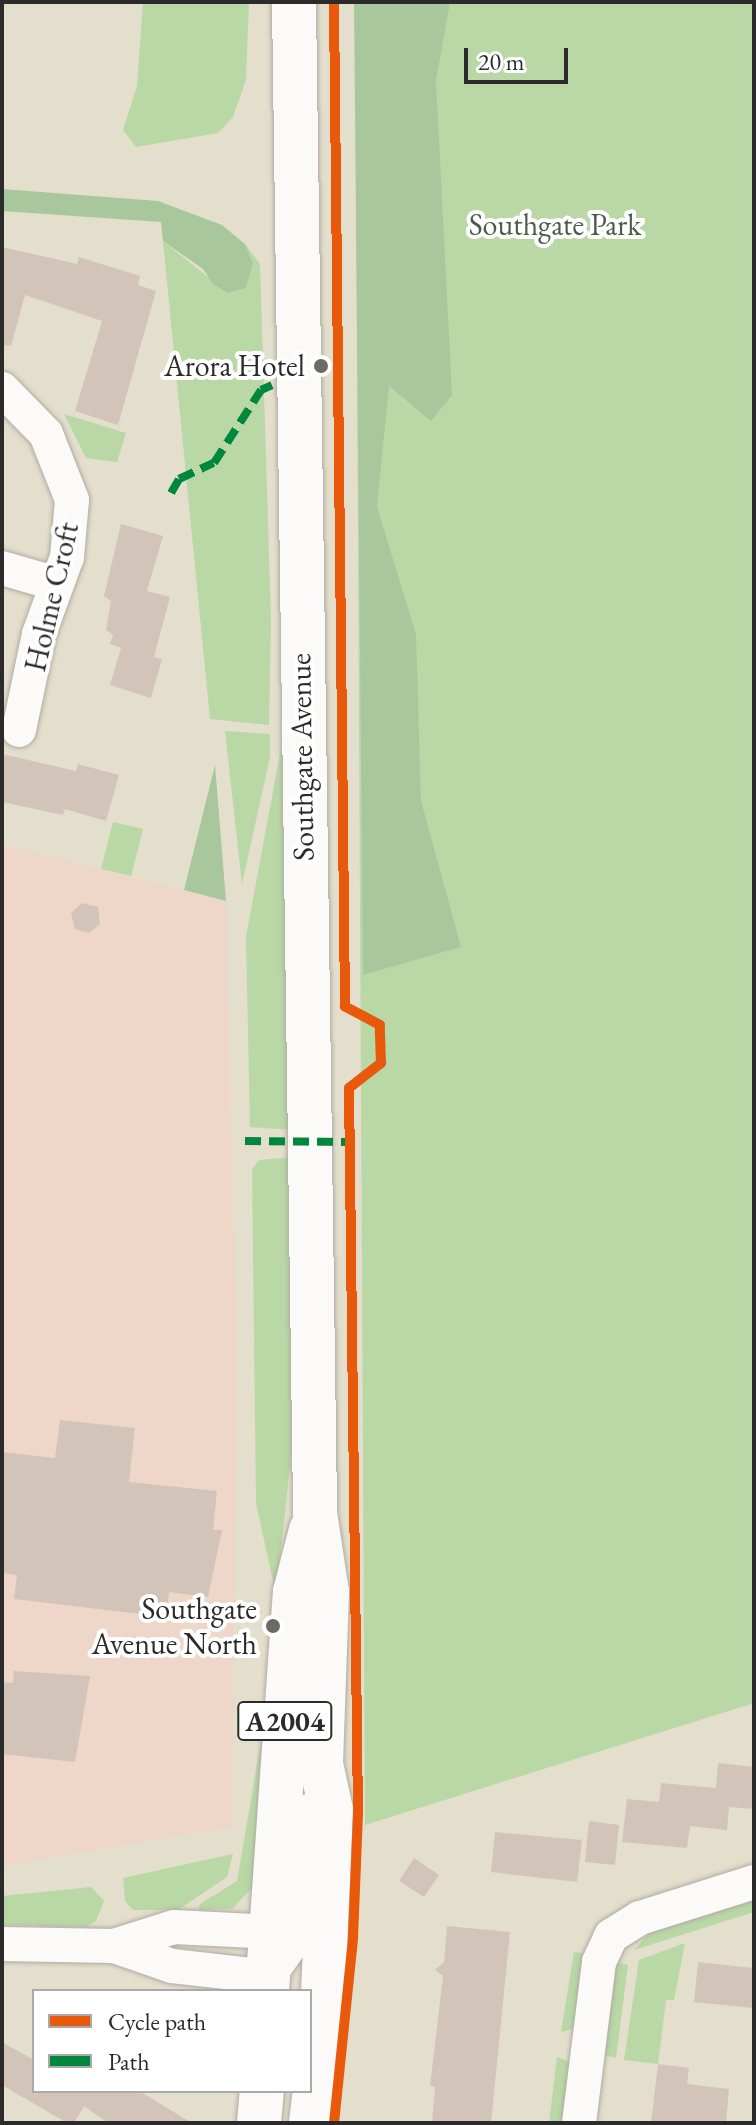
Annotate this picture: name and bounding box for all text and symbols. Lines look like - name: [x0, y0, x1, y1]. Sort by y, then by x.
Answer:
- scale bar: [468, 32, 572, 82]
- text: 20 m: [478, 46, 525, 77]
- park label: Southgate Park: [469, 207, 641, 243]
- place label: Arora Hotel: [164, 348, 305, 384]
- marker: Arora Hotel: [312, 357, 330, 375]
- street label: Holme Croft: [17, 519, 87, 675]
- street label: Southgate Avenue: [282, 653, 322, 861]
- place label: Southgate Avenue North: [91, 1591, 257, 1662]
- marker: Southgate Avenue North: [264, 1617, 282, 1635]
- road number: A2004: [237, 1697, 333, 1745]
- legend: [32, 1989, 312, 2093]
- text: Cycle path: [108, 2006, 206, 2037]
- text: Path: [108, 2046, 150, 2077]

